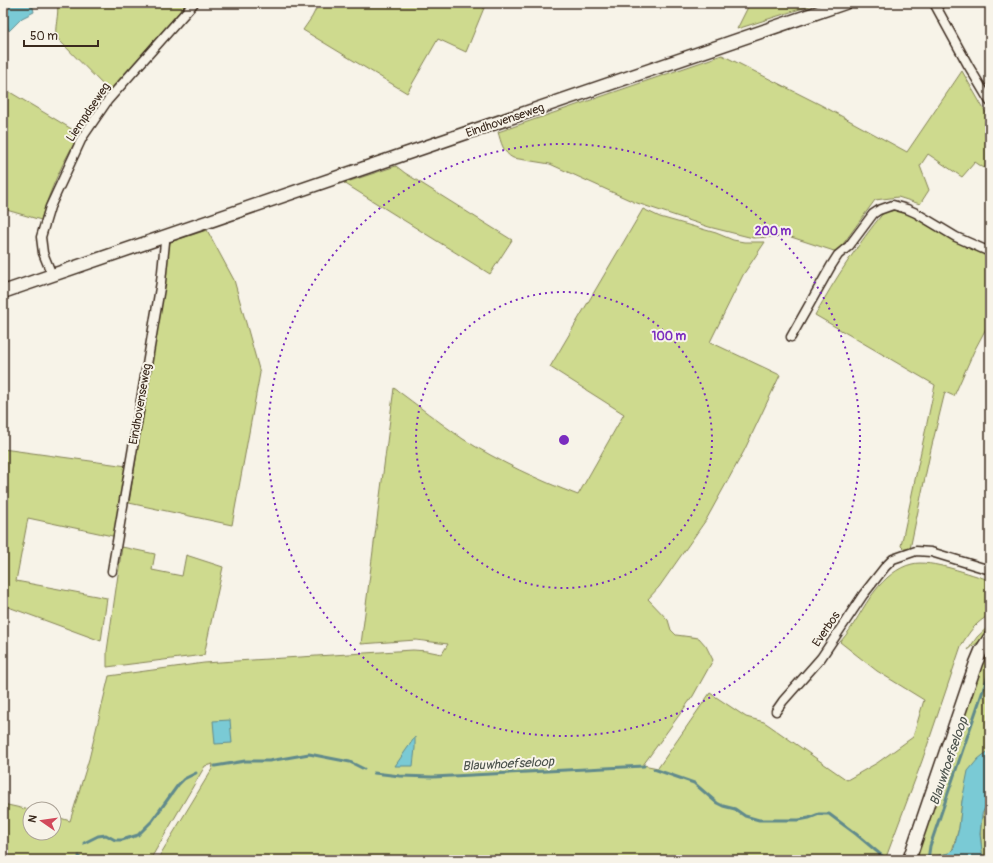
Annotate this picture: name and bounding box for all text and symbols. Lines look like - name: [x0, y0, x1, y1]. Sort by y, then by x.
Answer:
- scale bar: [24, 22, 98, 48]
- text: 50 m: [30, 29, 58, 44]
- street label: Liempdseweg: [63, 80, 114, 145]
- street label: Eindhovenseweg: [464, 100, 546, 141]
- text: 200 m: [755, 224, 792, 239]
- text: 100 m: [652, 329, 687, 344]
- street label: Eindhovenseweg: [126, 362, 155, 446]
- centre of rings: [557, 433, 571, 447]
- street label: Everbos: [809, 608, 844, 650]
- water label: Blauwhoefseloop: [926, 714, 972, 807]
- water label: Blauwhoefseloop: [462, 754, 555, 774]
- north arrow: [22, 801, 62, 841]
- text: N: [26, 813, 40, 824]

